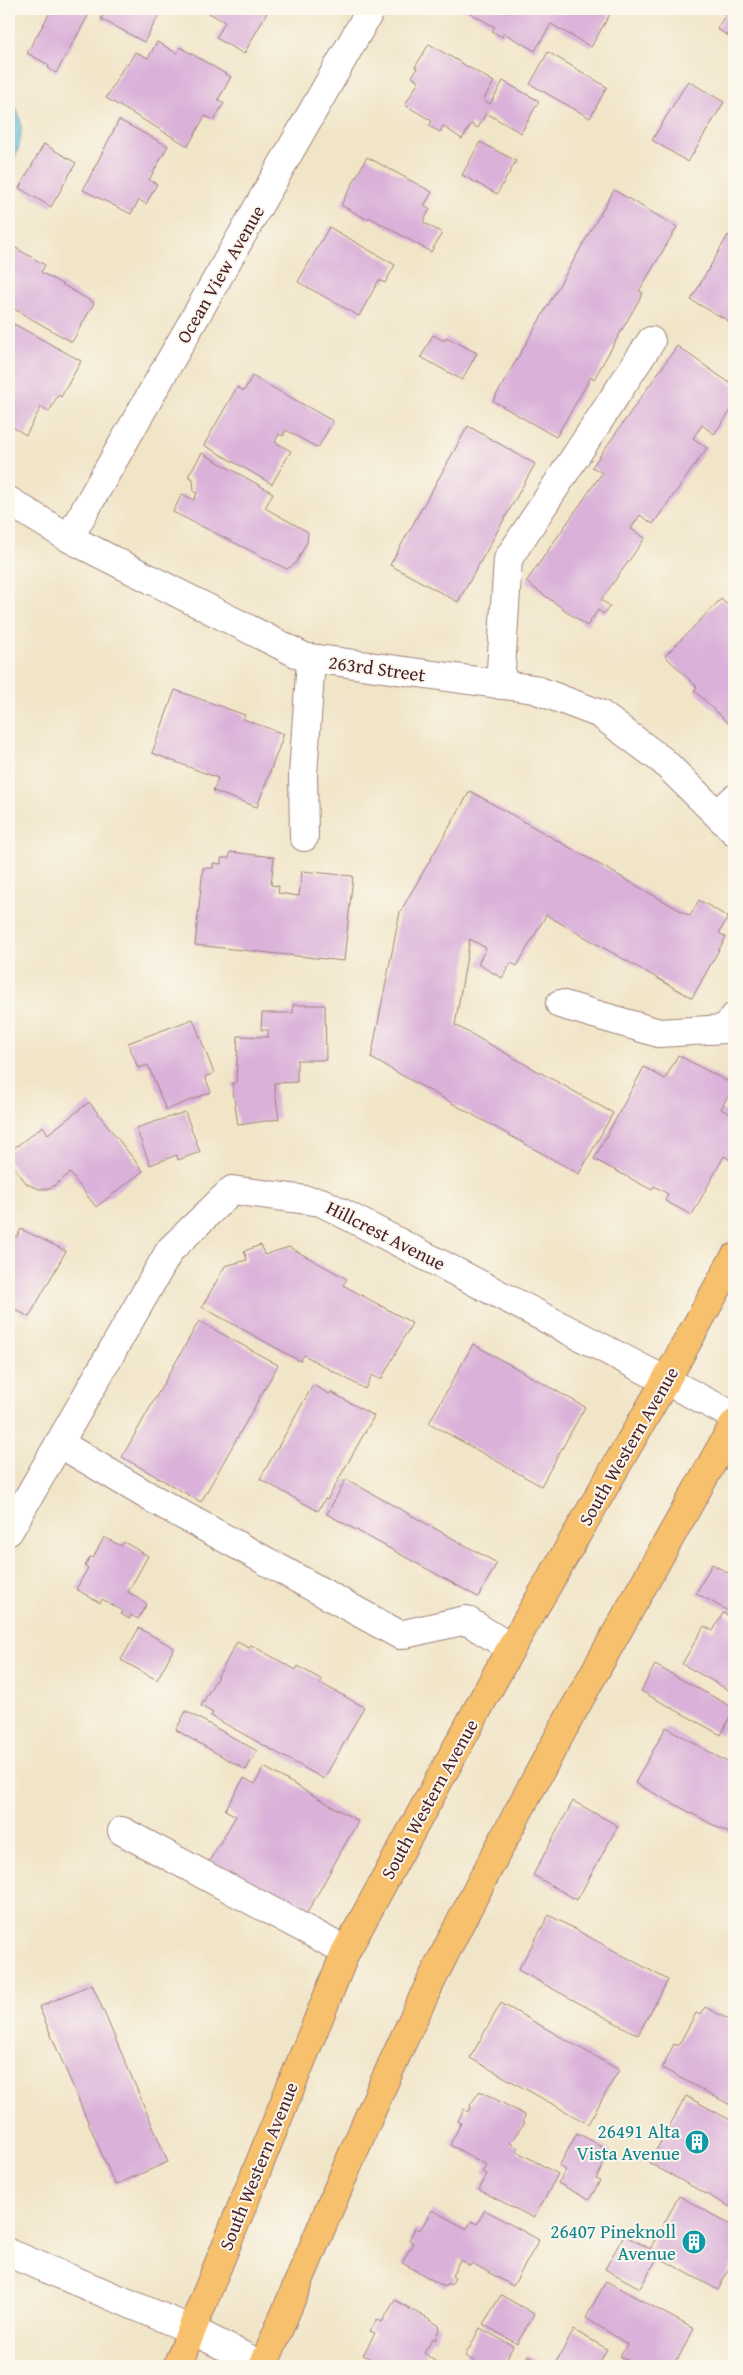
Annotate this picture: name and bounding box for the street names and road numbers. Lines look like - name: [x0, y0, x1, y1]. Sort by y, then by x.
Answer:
- street label: Ocean View Avenue: [169, 200, 271, 348]
- street label: 263rd Street: [327, 647, 427, 689]
- street label: Hillcrest Avenue: [322, 1193, 450, 1277]
- street label: South Western Avenue: [571, 1361, 685, 1531]
- street label: South Western Avenue: [373, 1714, 485, 1884]
- street label: South Western Avenue: [211, 2078, 305, 2254]

